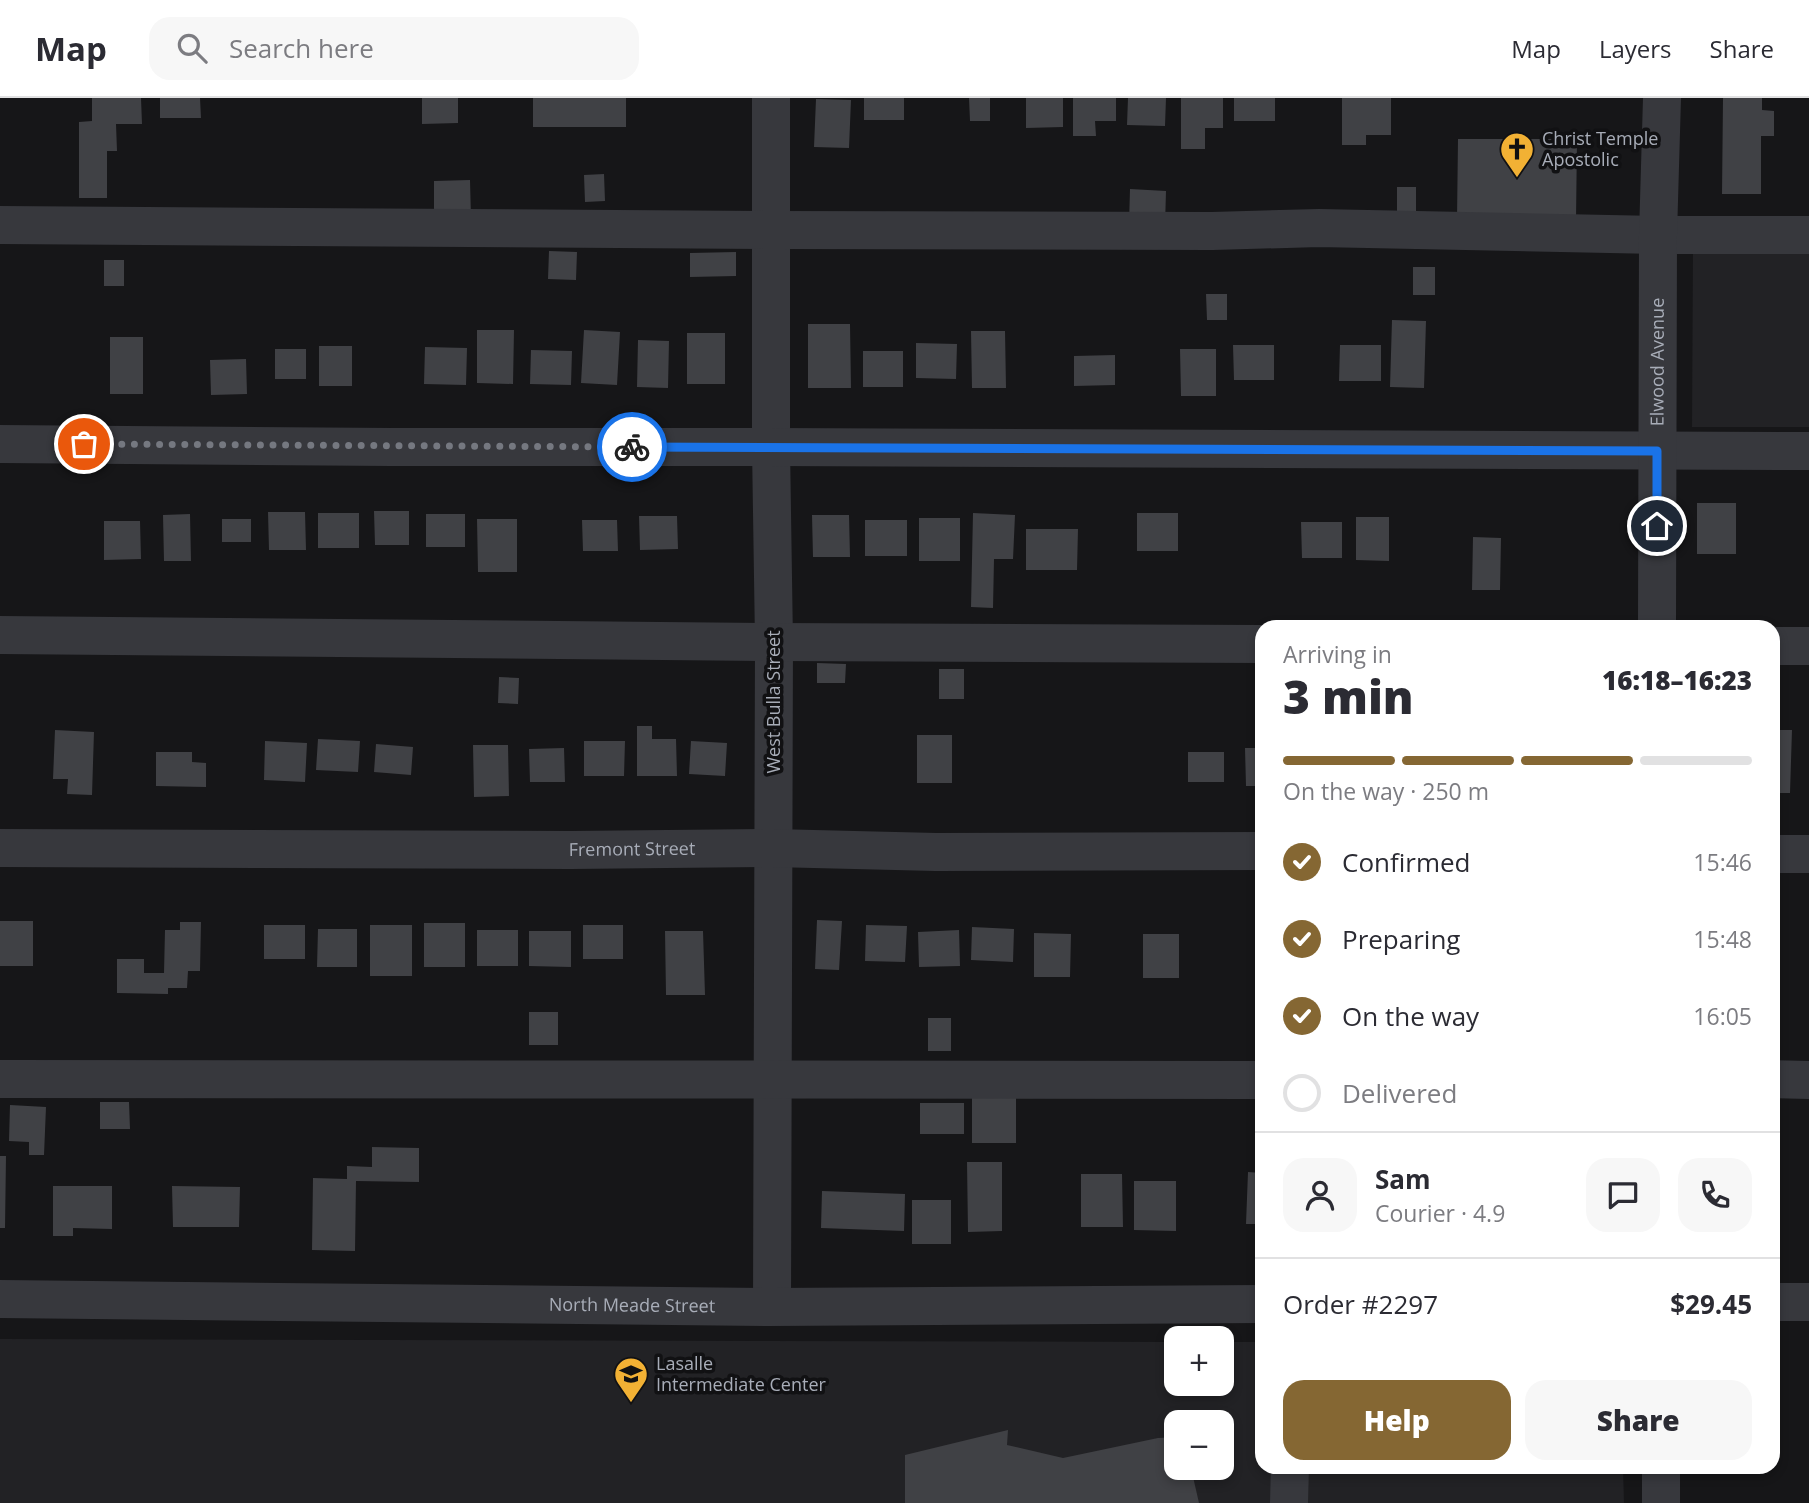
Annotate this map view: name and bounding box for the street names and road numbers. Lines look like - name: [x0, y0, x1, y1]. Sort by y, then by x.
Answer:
- street label: Elwood Avenue: [1645, 298, 1669, 426]
- street label: West Bulla Street: [761, 630, 785, 774]
- street label: Fremont Street: [569, 836, 695, 861]
- street label: North Meade Street: [549, 1292, 715, 1317]

